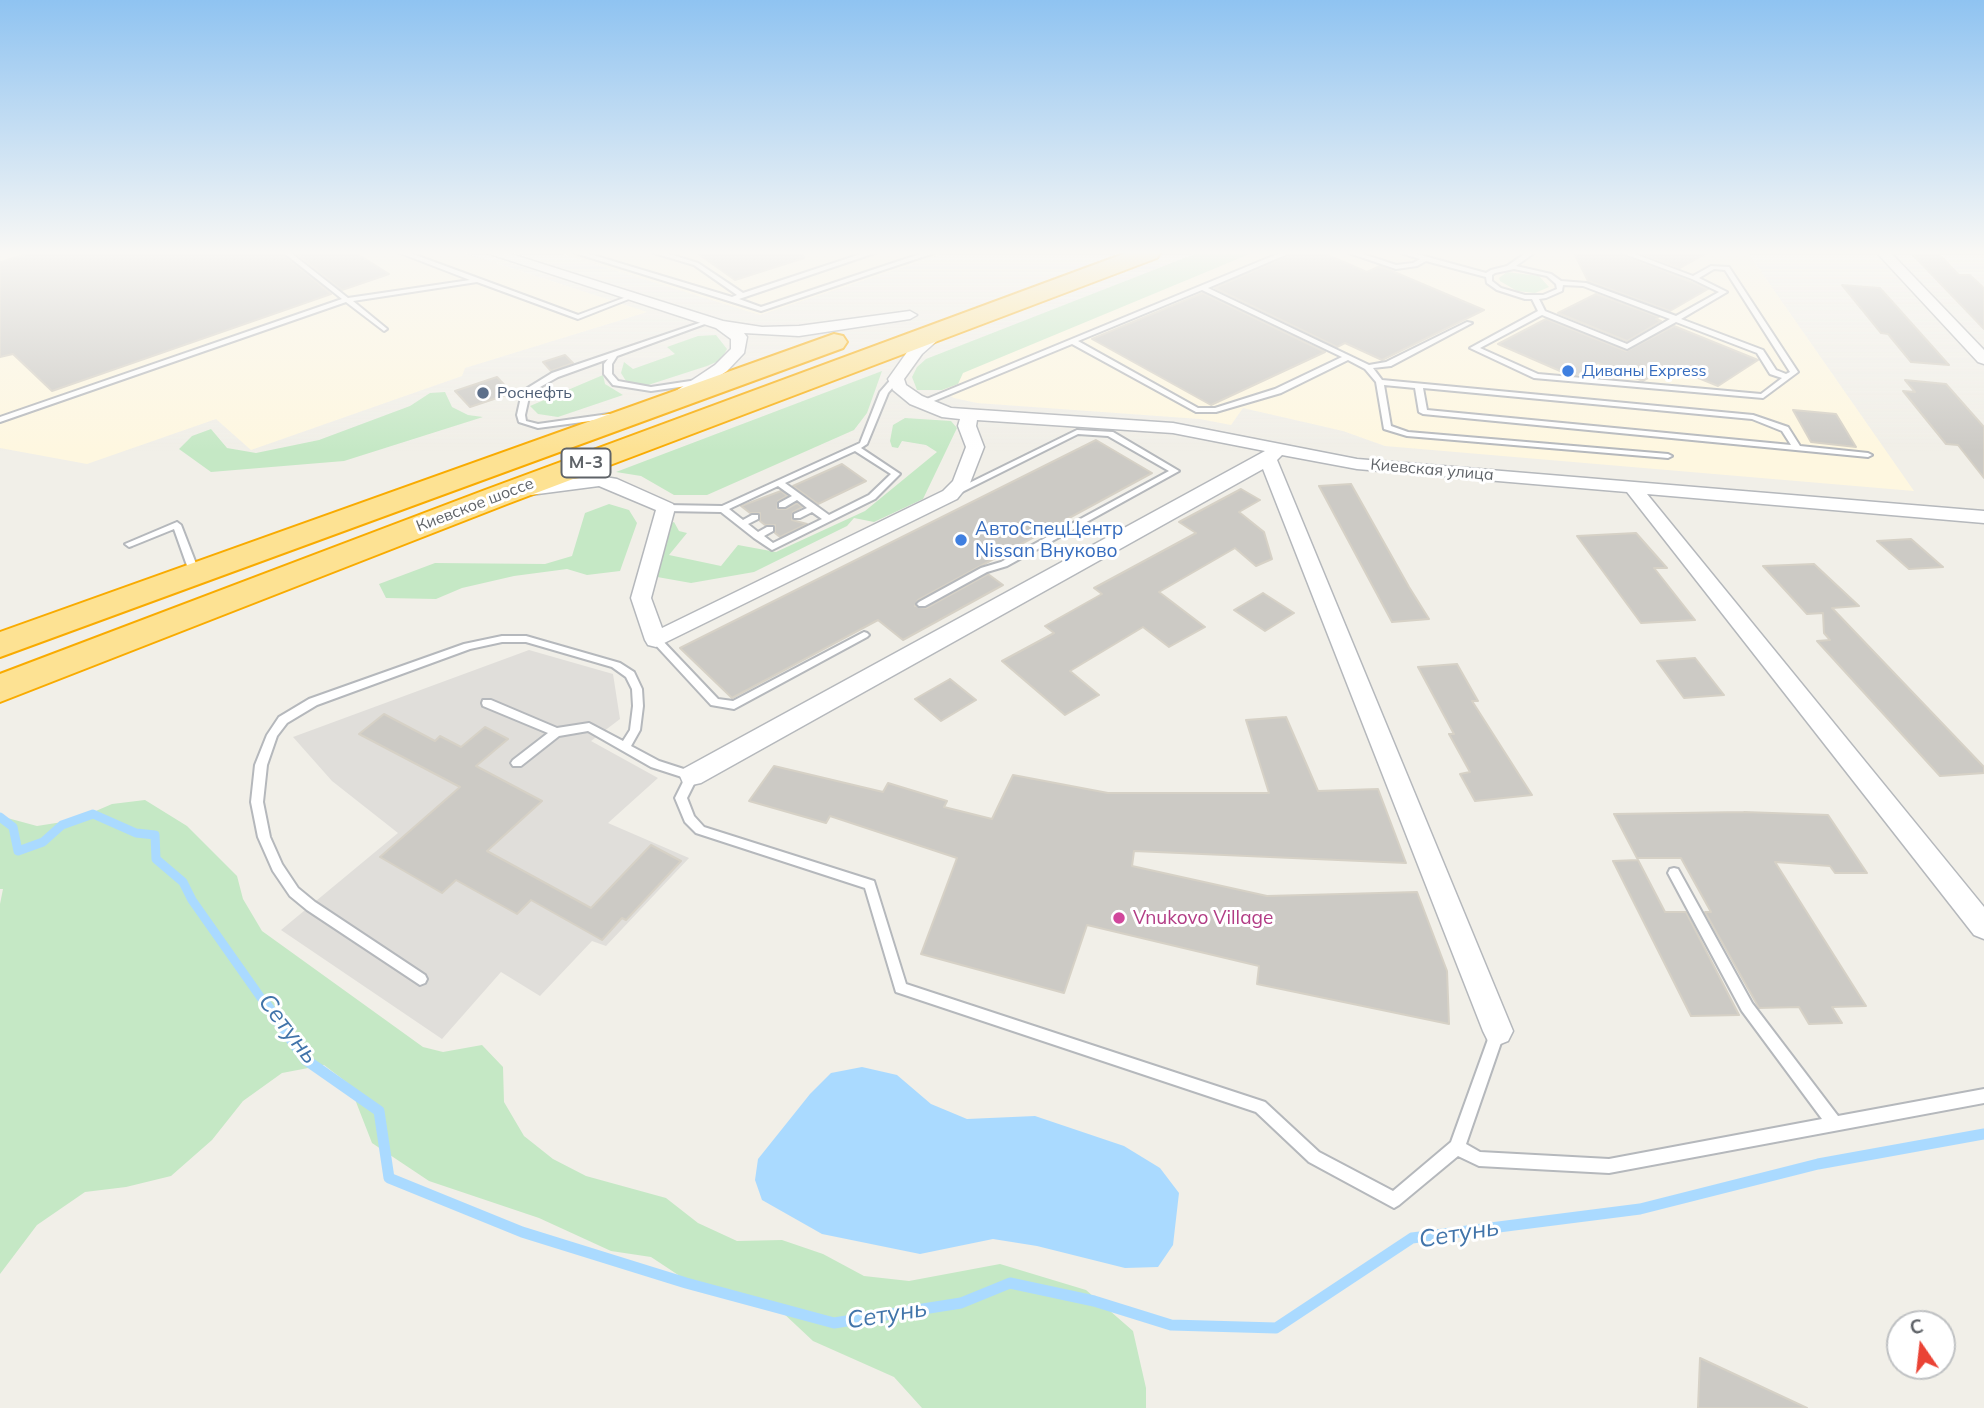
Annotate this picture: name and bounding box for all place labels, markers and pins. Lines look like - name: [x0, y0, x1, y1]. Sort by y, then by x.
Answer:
- place label: Диваны Express: [1582, 361, 1707, 381]
- marker: Диваны Express: [1560, 363, 1576, 379]
- place label: Роснефть: [497, 383, 572, 403]
- marker: Роснефть: [475, 385, 491, 401]
- place label: АвтоСпецЦентр Nissan Внуково: [975, 518, 1123, 562]
- marker: АвтоСпецЦентр Nissan Внуково: [953, 532, 969, 548]
- place label: Vnukovo Village: [1133, 907, 1273, 929]
- marker: Vnukovo Village: [1111, 910, 1127, 926]

